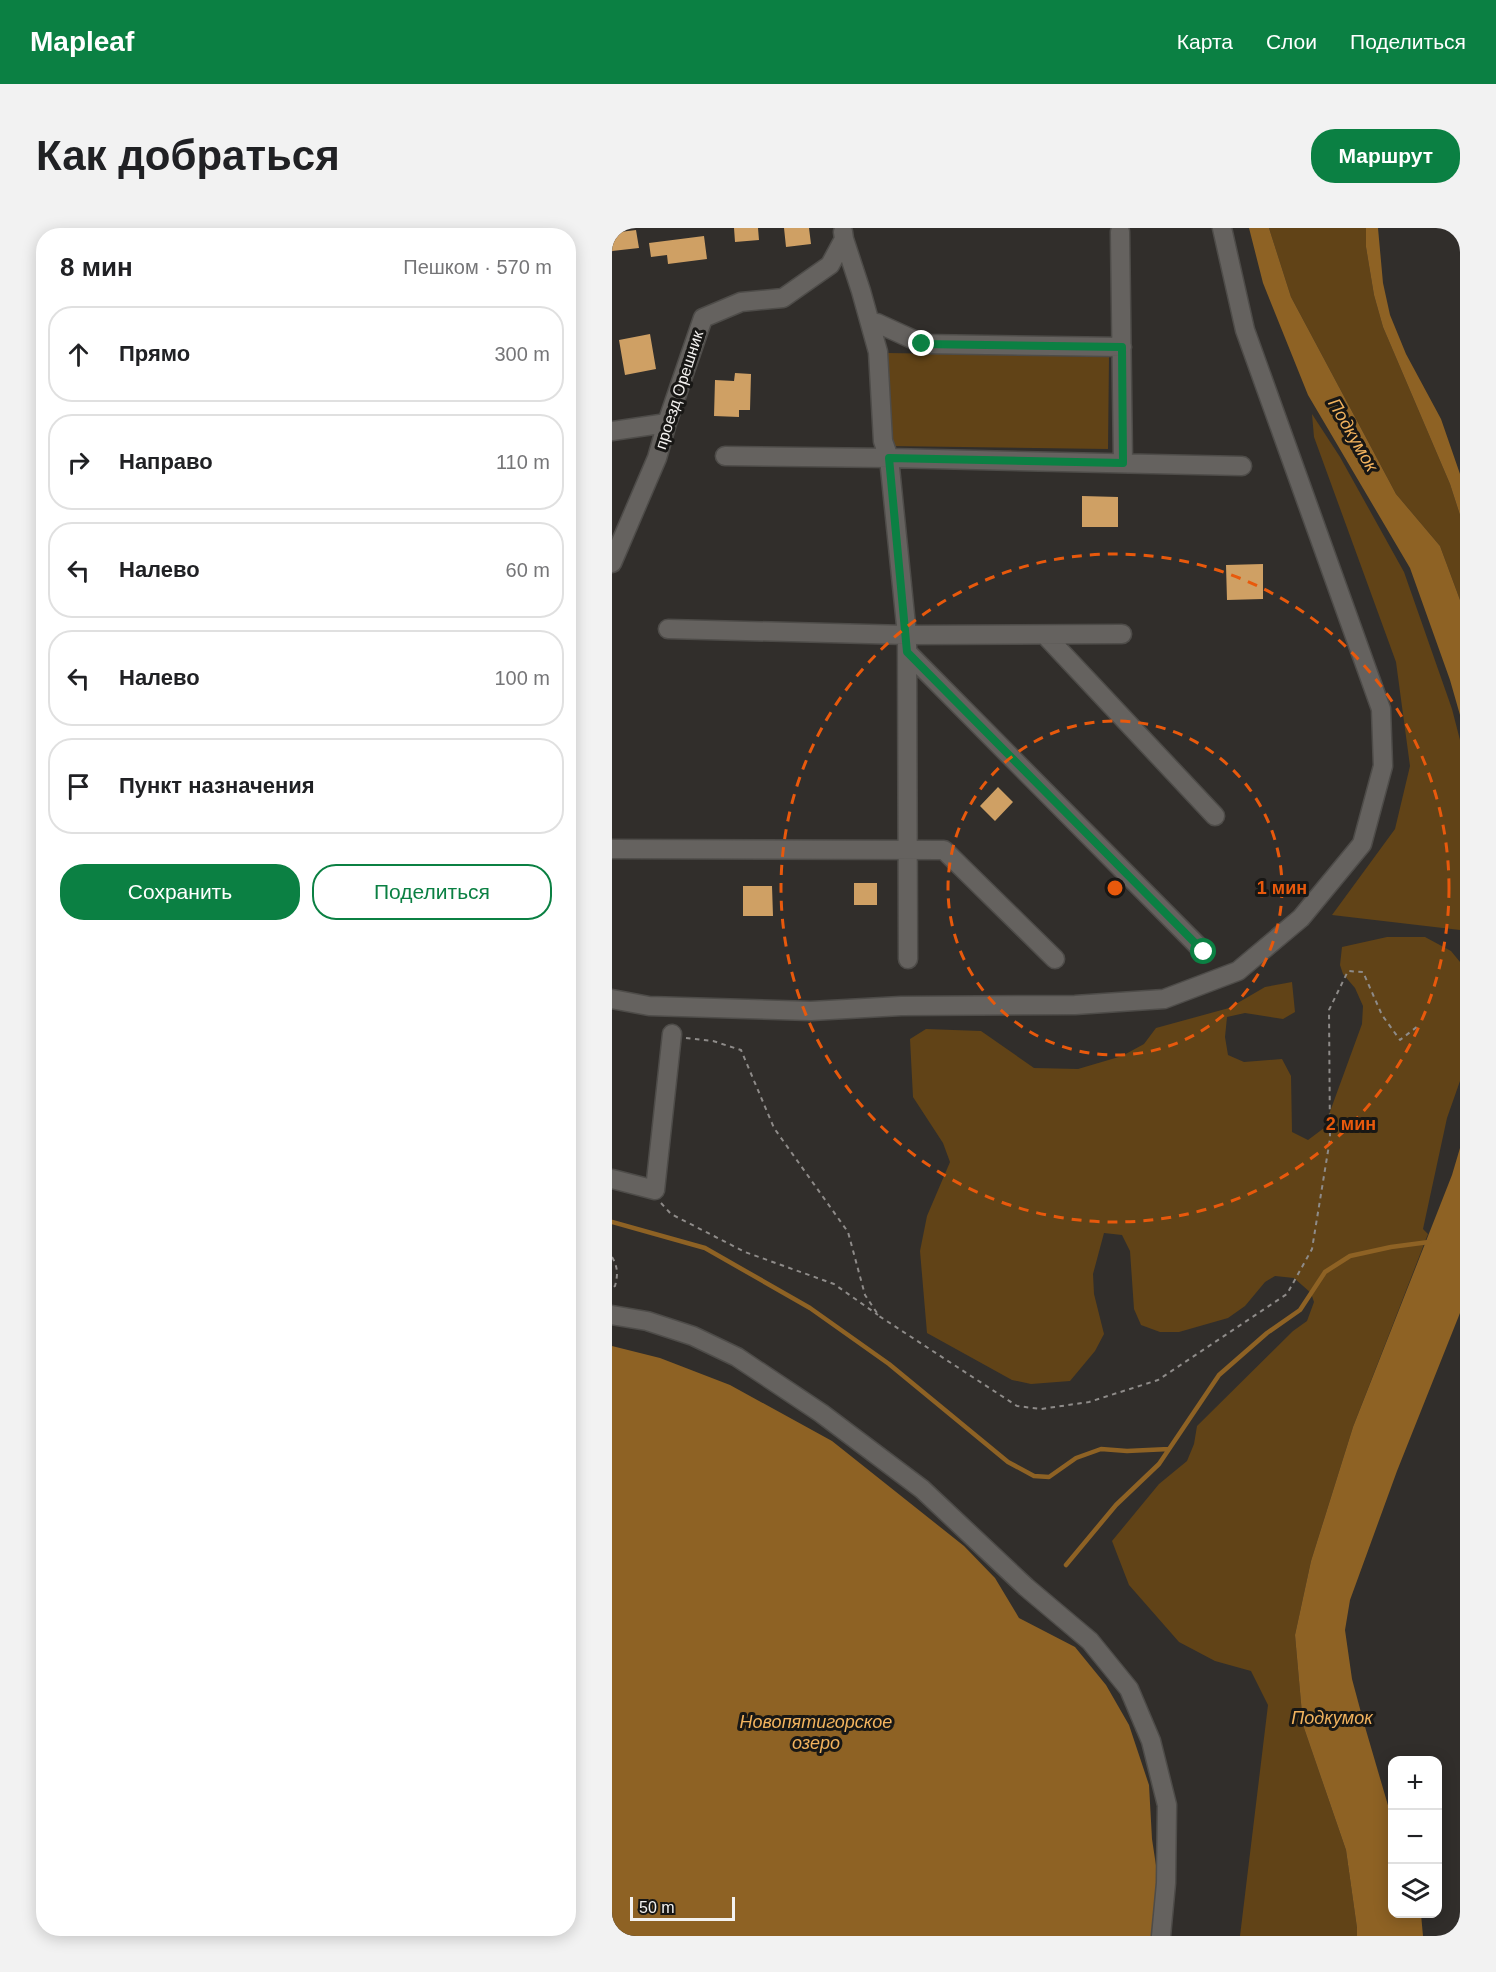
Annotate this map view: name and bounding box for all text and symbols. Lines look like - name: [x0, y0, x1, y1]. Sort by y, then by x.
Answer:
- text: Mapleaf: [30, 26, 134, 57]
- text: Карта: [1177, 30, 1233, 53]
- text: Слои: [1266, 30, 1317, 53]
- text: Поделиться: [1350, 30, 1466, 53]
- button: Маршрут: [1311, 129, 1460, 183]
- text: Как добраться: [36, 132, 340, 179]
- text: 8 мин: [60, 252, 133, 282]
- text: Пешком · 570 m: [403, 256, 552, 278]
- street label: проезд Орешник: [652, 328, 706, 451]
- route end: [908, 330, 934, 356]
- icon: ahead: [62, 338, 95, 371]
- text: Прямо: [119, 341, 190, 366]
- text: 300 m: [494, 343, 550, 365]
- water label: Подкумок: [1324, 395, 1383, 477]
- icon: right: [62, 446, 95, 479]
- text: Направо: [119, 449, 213, 474]
- text: 110 m: [496, 451, 550, 473]
- icon: left: [62, 554, 95, 587]
- text: Налево: [119, 557, 200, 582]
- text: 60 m: [506, 559, 550, 581]
- icon: left: [62, 662, 95, 695]
- text: Налево: [119, 665, 200, 690]
- text: 100 m: [494, 667, 550, 689]
- icon: arrive: [62, 770, 95, 803]
- text: Пункт назначения: [119, 773, 315, 798]
- button: Сохранить: [60, 864, 300, 920]
- button: Поделиться: [312, 864, 552, 920]
- centre of rings: [1105, 878, 1125, 898]
- text: 1 мин: [1257, 878, 1307, 898]
- route start: [1190, 938, 1216, 964]
- text: 2 мин: [1326, 1114, 1376, 1134]
- water label: Подкумок: [1291, 1708, 1374, 1728]
- water label: Новопятигорское озеро: [740, 1712, 892, 1753]
- map controls: [1388, 1756, 1442, 1918]
- button: +: [1388, 1756, 1442, 1810]
- button: −: [1388, 1810, 1442, 1864]
- button: layers: [1388, 1864, 1442, 1918]
- scale bar: [630, 1894, 735, 1922]
- text: 50 m: [639, 1899, 675, 1916]

